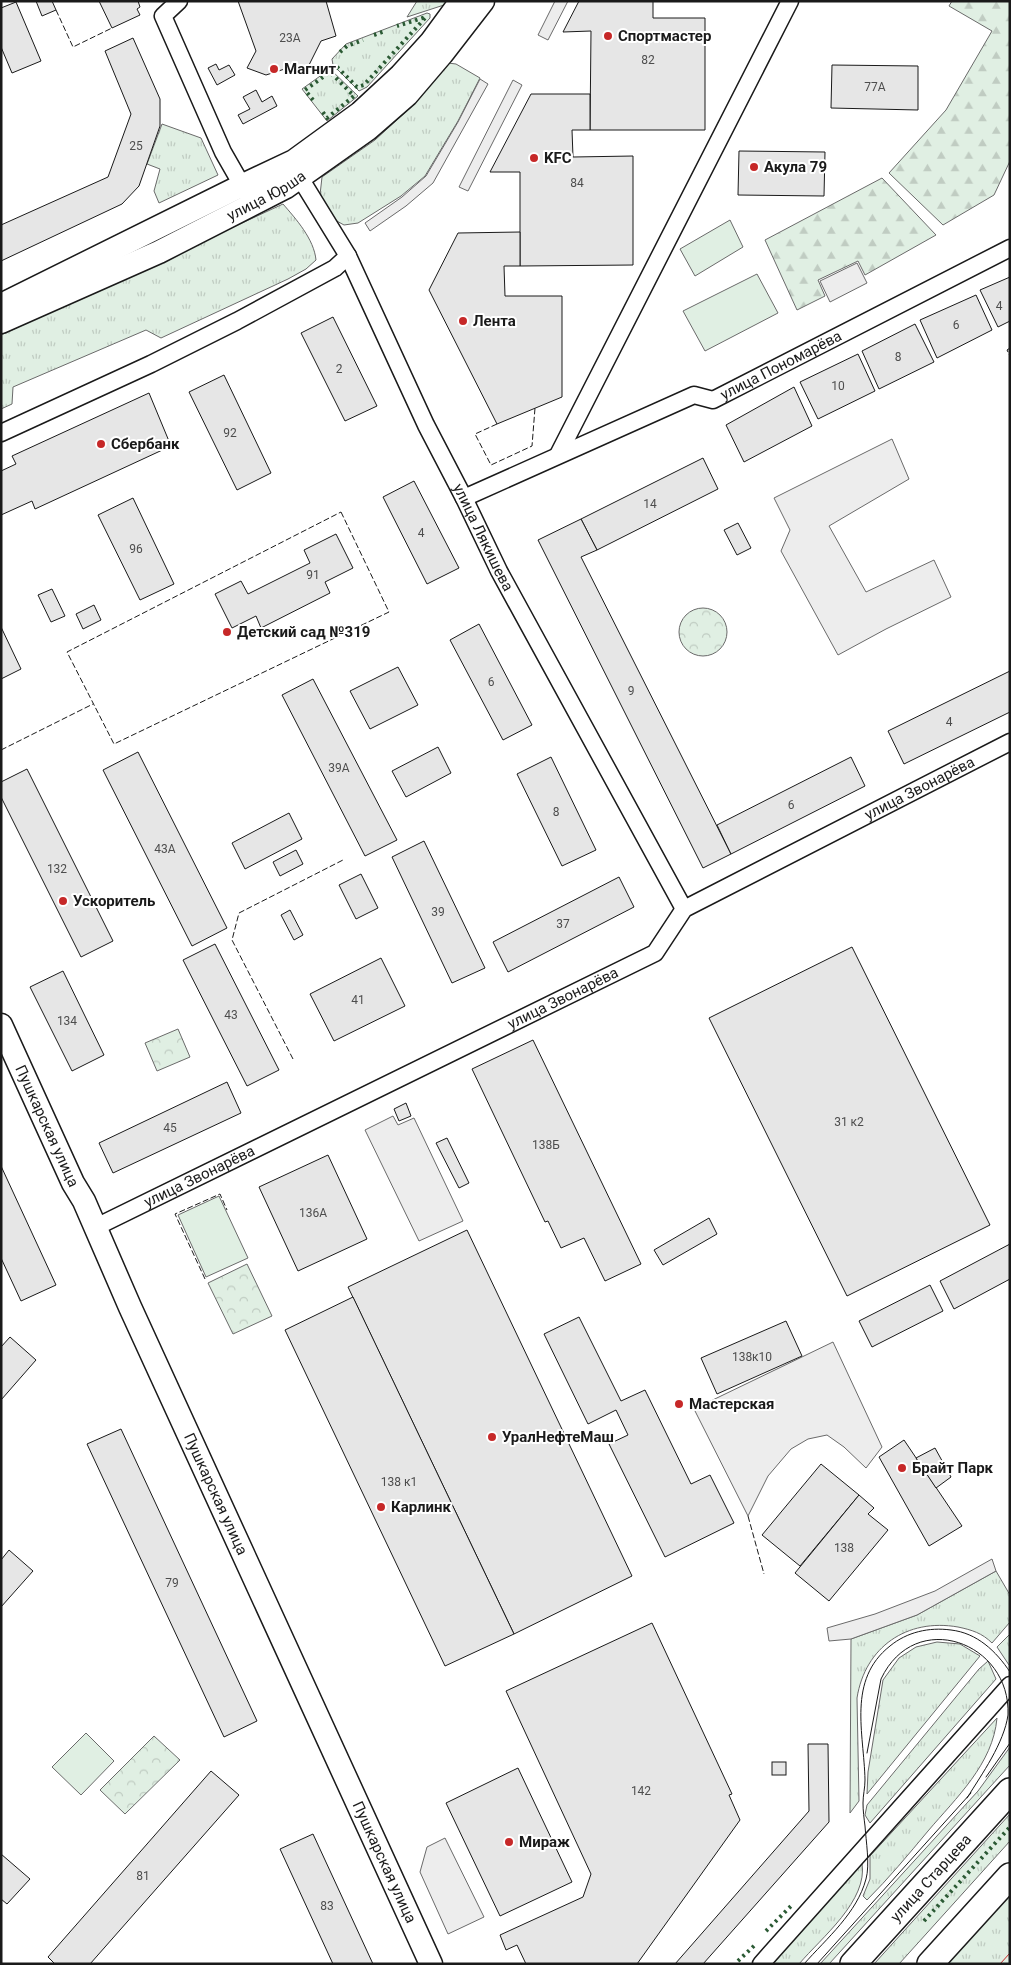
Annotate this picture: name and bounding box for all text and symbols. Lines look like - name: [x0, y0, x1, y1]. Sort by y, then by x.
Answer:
- place label: Спортмастер: [618, 27, 711, 45]
- marker: Спортмастер: [602, 30, 614, 42]
- house number: 23А: [279, 31, 301, 45]
- house number: 82: [641, 53, 655, 67]
- place label: Магнит: [284, 60, 336, 78]
- marker: Магнит: [268, 63, 280, 75]
- house number: 77А: [864, 80, 886, 94]
- house number: 25: [129, 139, 143, 153]
- place label: KFC: [544, 149, 572, 167]
- marker: KFC: [528, 152, 540, 164]
- place label: Акула 79: [764, 158, 827, 176]
- marker: Акула 79: [748, 161, 760, 173]
- street label: улица Юрша: [224, 167, 309, 225]
- house number: 84: [570, 176, 584, 190]
- house number: 4: [996, 299, 1003, 313]
- place label: Лента: [473, 312, 516, 330]
- marker: Лента: [457, 315, 469, 327]
- house number: 6: [953, 318, 960, 332]
- street label: улица Пономарёва: [717, 327, 845, 404]
- house number: 8: [895, 350, 902, 364]
- house number: 2: [336, 362, 343, 376]
- house number: 10: [831, 379, 845, 393]
- house number: 92: [223, 426, 237, 440]
- place label: Сбербанк: [111, 435, 180, 453]
- marker: Сбербанк: [95, 438, 107, 450]
- street label: улица Лякишева: [449, 481, 517, 594]
- house number: 14: [643, 497, 657, 511]
- house number: 4: [418, 526, 425, 540]
- house number: 96: [129, 542, 143, 556]
- house number: 91: [306, 568, 320, 582]
- place label: Детский сад №319: [237, 623, 370, 641]
- marker: Детский сад №319: [221, 626, 233, 638]
- house number: 6: [488, 675, 495, 689]
- house number: 9: [628, 684, 634, 698]
- house number: 4: [946, 715, 953, 729]
- street label: улица Звонарёва: [862, 753, 978, 824]
- house number: 39А: [328, 761, 350, 775]
- house number: 6: [788, 798, 795, 812]
- house number: 8: [553, 805, 560, 819]
- house number: 43А: [154, 842, 176, 856]
- house number: 132: [47, 862, 67, 876]
- place label: Ускоритель: [73, 892, 155, 910]
- marker: Ускоритель: [57, 895, 69, 907]
- house number: 39: [431, 905, 445, 919]
- house number: 37: [556, 917, 570, 931]
- street label: улица Звонарёва: [505, 963, 621, 1033]
- house number: 41: [351, 993, 365, 1007]
- house number: 43: [224, 1008, 238, 1022]
- house number: 134: [57, 1014, 77, 1028]
- street label: Пушкарская улица: [11, 1062, 83, 1190]
- house number: 31 к2: [834, 1115, 864, 1129]
- house number: 45: [163, 1121, 177, 1135]
- house number: 138Б: [532, 1138, 560, 1152]
- street label: улица Звонарёва: [141, 1142, 258, 1211]
- house number: 136А: [299, 1206, 327, 1220]
- house number: 138к10: [732, 1350, 772, 1364]
- place label: Мастерская: [689, 1395, 774, 1413]
- marker: Мастерская: [673, 1398, 685, 1410]
- place label: УралНефтеМаш: [502, 1428, 614, 1446]
- street label: Пушкарская улица: [180, 1430, 251, 1558]
- marker: УралНефтеМаш: [486, 1431, 498, 1443]
- place label: Брайт Парк: [912, 1459, 994, 1477]
- marker: Брайт Парк: [896, 1462, 908, 1474]
- house number: 138 к1: [381, 1475, 417, 1489]
- place label: Карлинк: [391, 1498, 452, 1516]
- marker: Карлинк: [375, 1501, 387, 1513]
- house number: 138: [834, 1541, 854, 1555]
- house number: 79: [165, 1576, 179, 1590]
- house number: 142: [631, 1784, 651, 1798]
- street label: Пушкарская улица: [349, 1798, 420, 1926]
- street label: улица Старцева: [887, 1831, 975, 1926]
- place label: Мираж: [519, 1833, 570, 1851]
- marker: Мираж: [503, 1836, 515, 1848]
- house number: 81: [136, 1869, 150, 1883]
- house number: 83: [320, 1899, 334, 1913]

